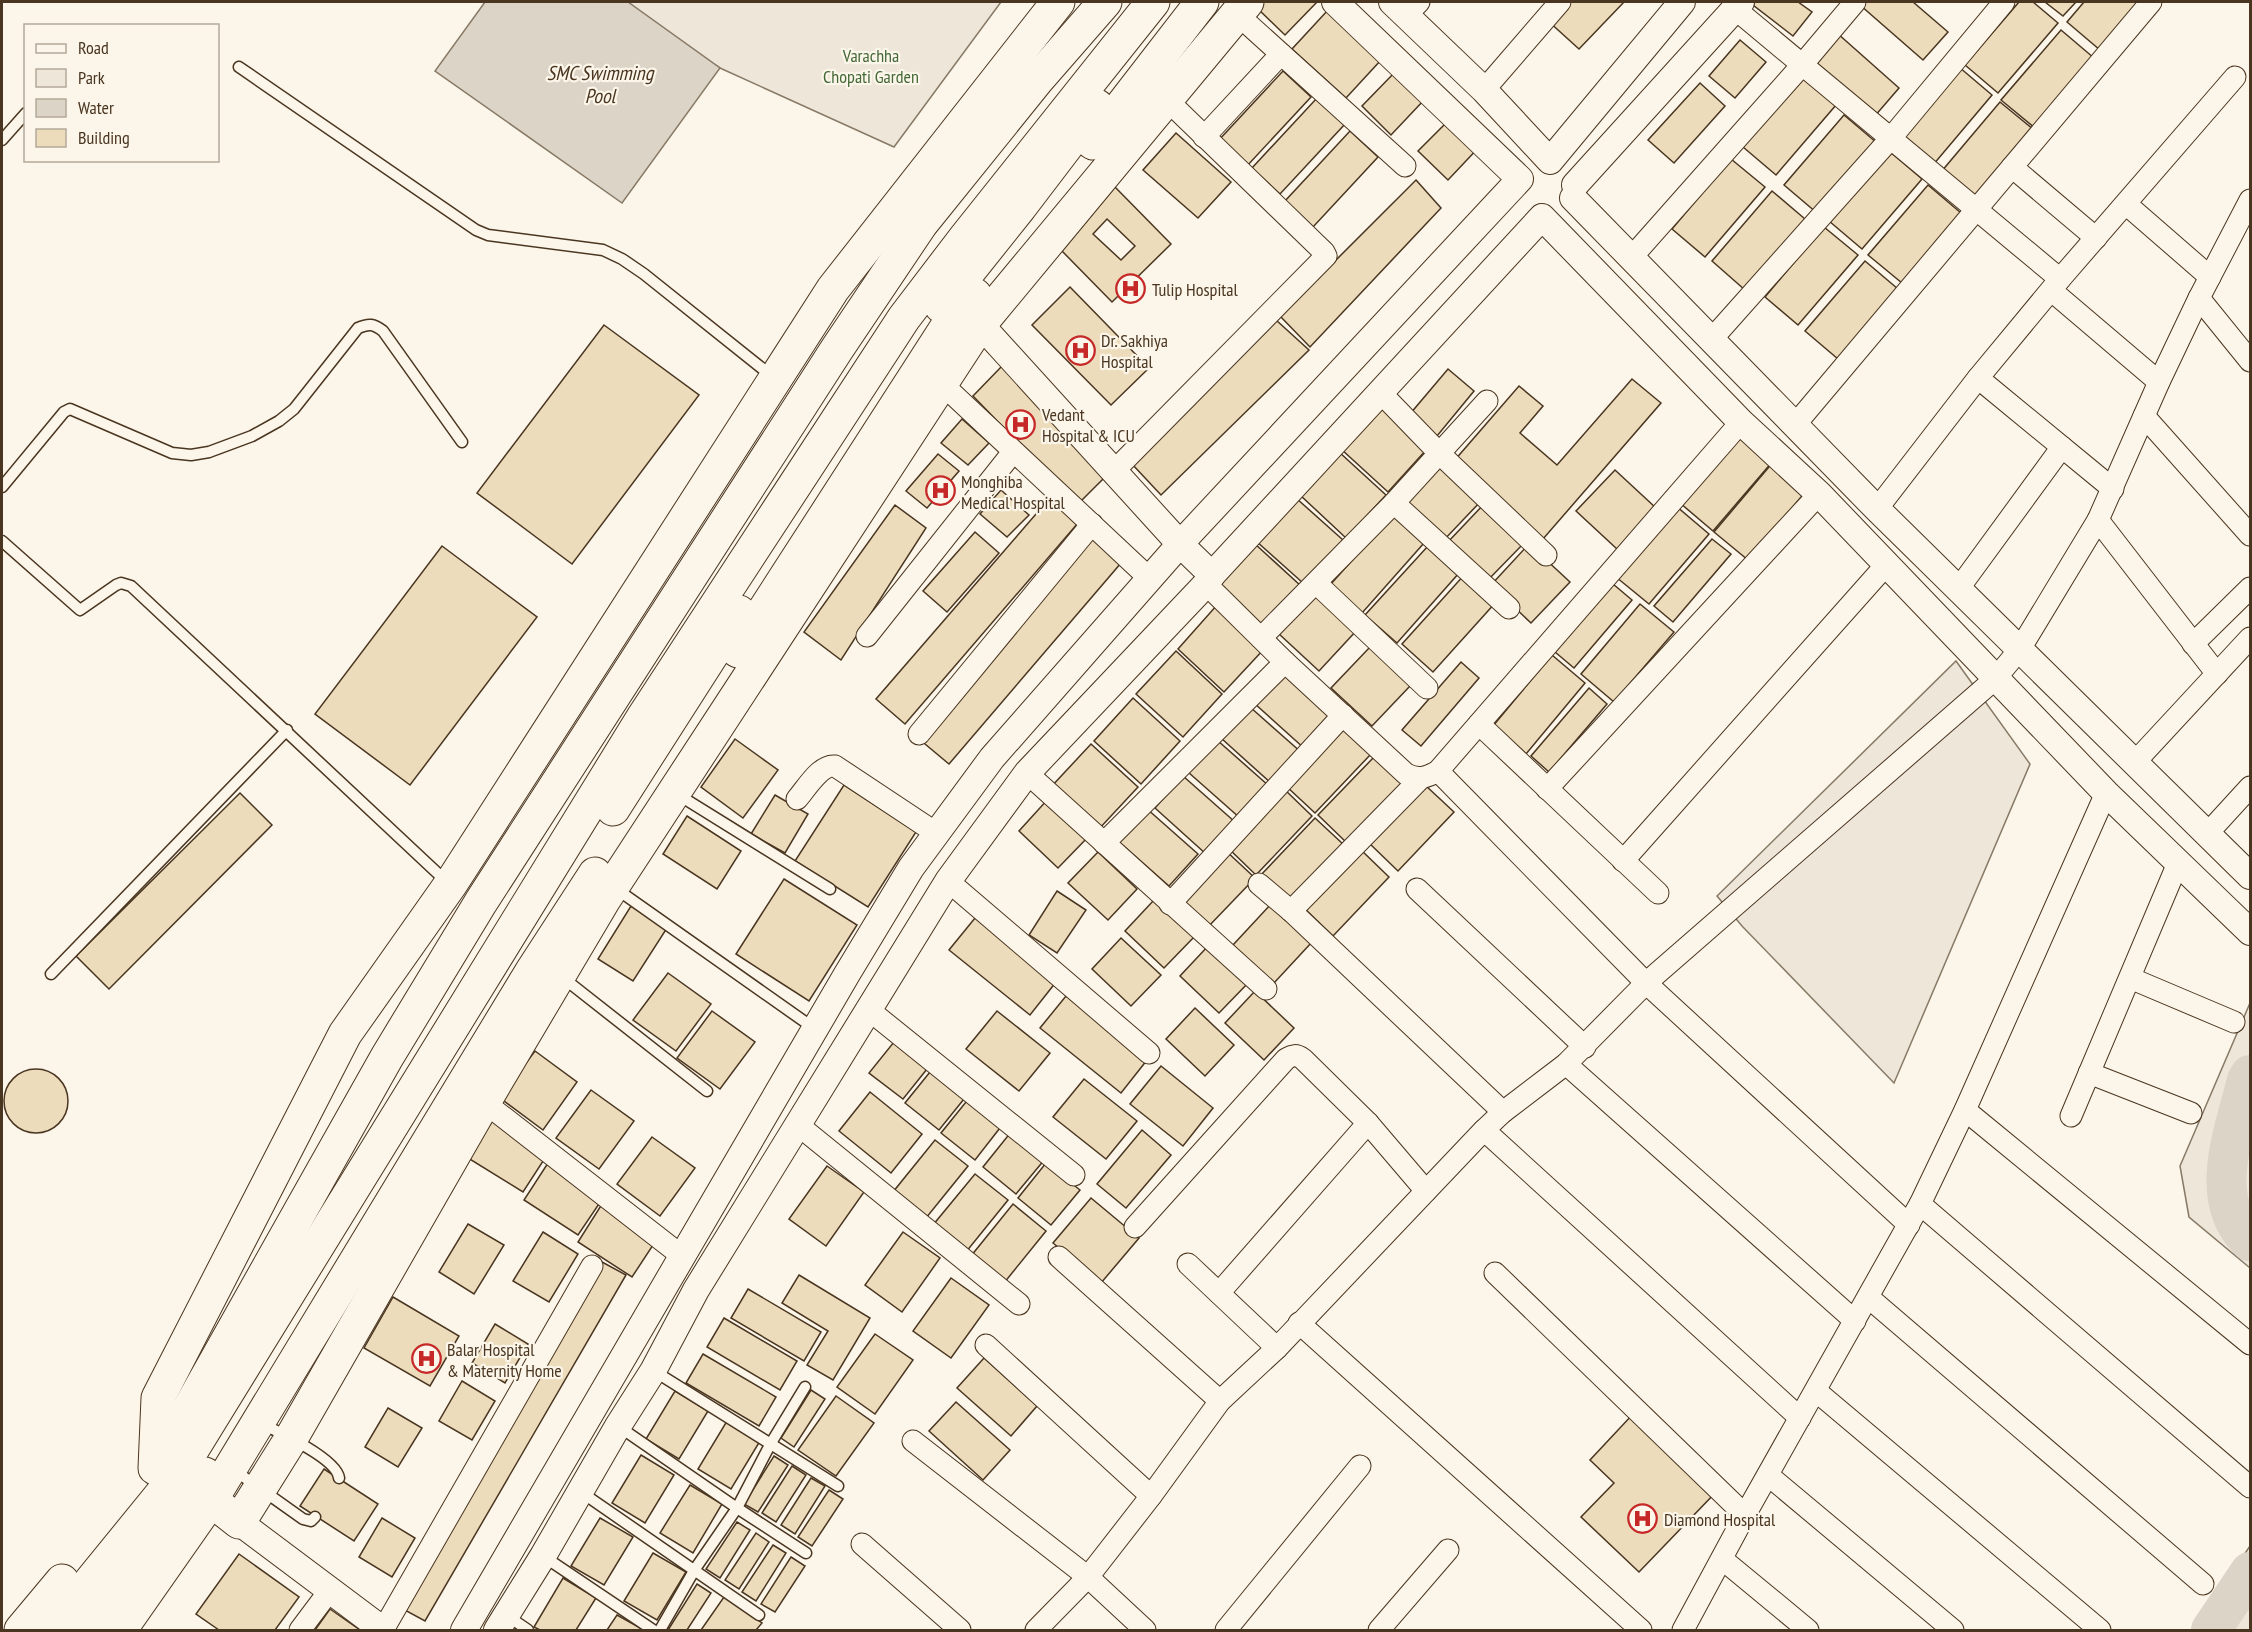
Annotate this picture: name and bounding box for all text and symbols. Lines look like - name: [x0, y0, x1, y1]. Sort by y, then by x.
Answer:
- legend: [24, 24, 219, 162]
- text: Road: [78, 36, 109, 59]
- park label: Varachha Chopati Garden: [823, 44, 919, 88]
- water label: SMC Swimming Pool: [547, 60, 655, 109]
- text: Park: [78, 66, 105, 89]
- text: Water: [78, 96, 114, 119]
- text: Building: [78, 126, 130, 149]
- hospital icon: Tulip Hospital: [1115, 273, 1147, 305]
- place label: Tulip Hospital: [1152, 278, 1238, 301]
- place label: Dr. Sakhiya Hospital: [1101, 329, 1168, 373]
- hospital icon: Dr. Sakhiya Hospital: [1064, 334, 1096, 366]
- place label: Vedant Hospital & ICU: [1041, 403, 1135, 447]
- hospital icon: Vedant Hospital & ICU: [1005, 408, 1037, 440]
- place label: Monghiba Medical Hospital: [961, 470, 1066, 514]
- hospital icon: Monghiba Medical Hospital: [924, 475, 956, 507]
- place label: Balar Hospital & Maternity Home: [447, 1338, 562, 1382]
- hospital icon: Balar Hospital & Maternity Home: [410, 1343, 442, 1375]
- hospital icon: Diamond Hospital: [1627, 1503, 1659, 1535]
- place label: Diamond Hospital: [1664, 1508, 1776, 1531]

